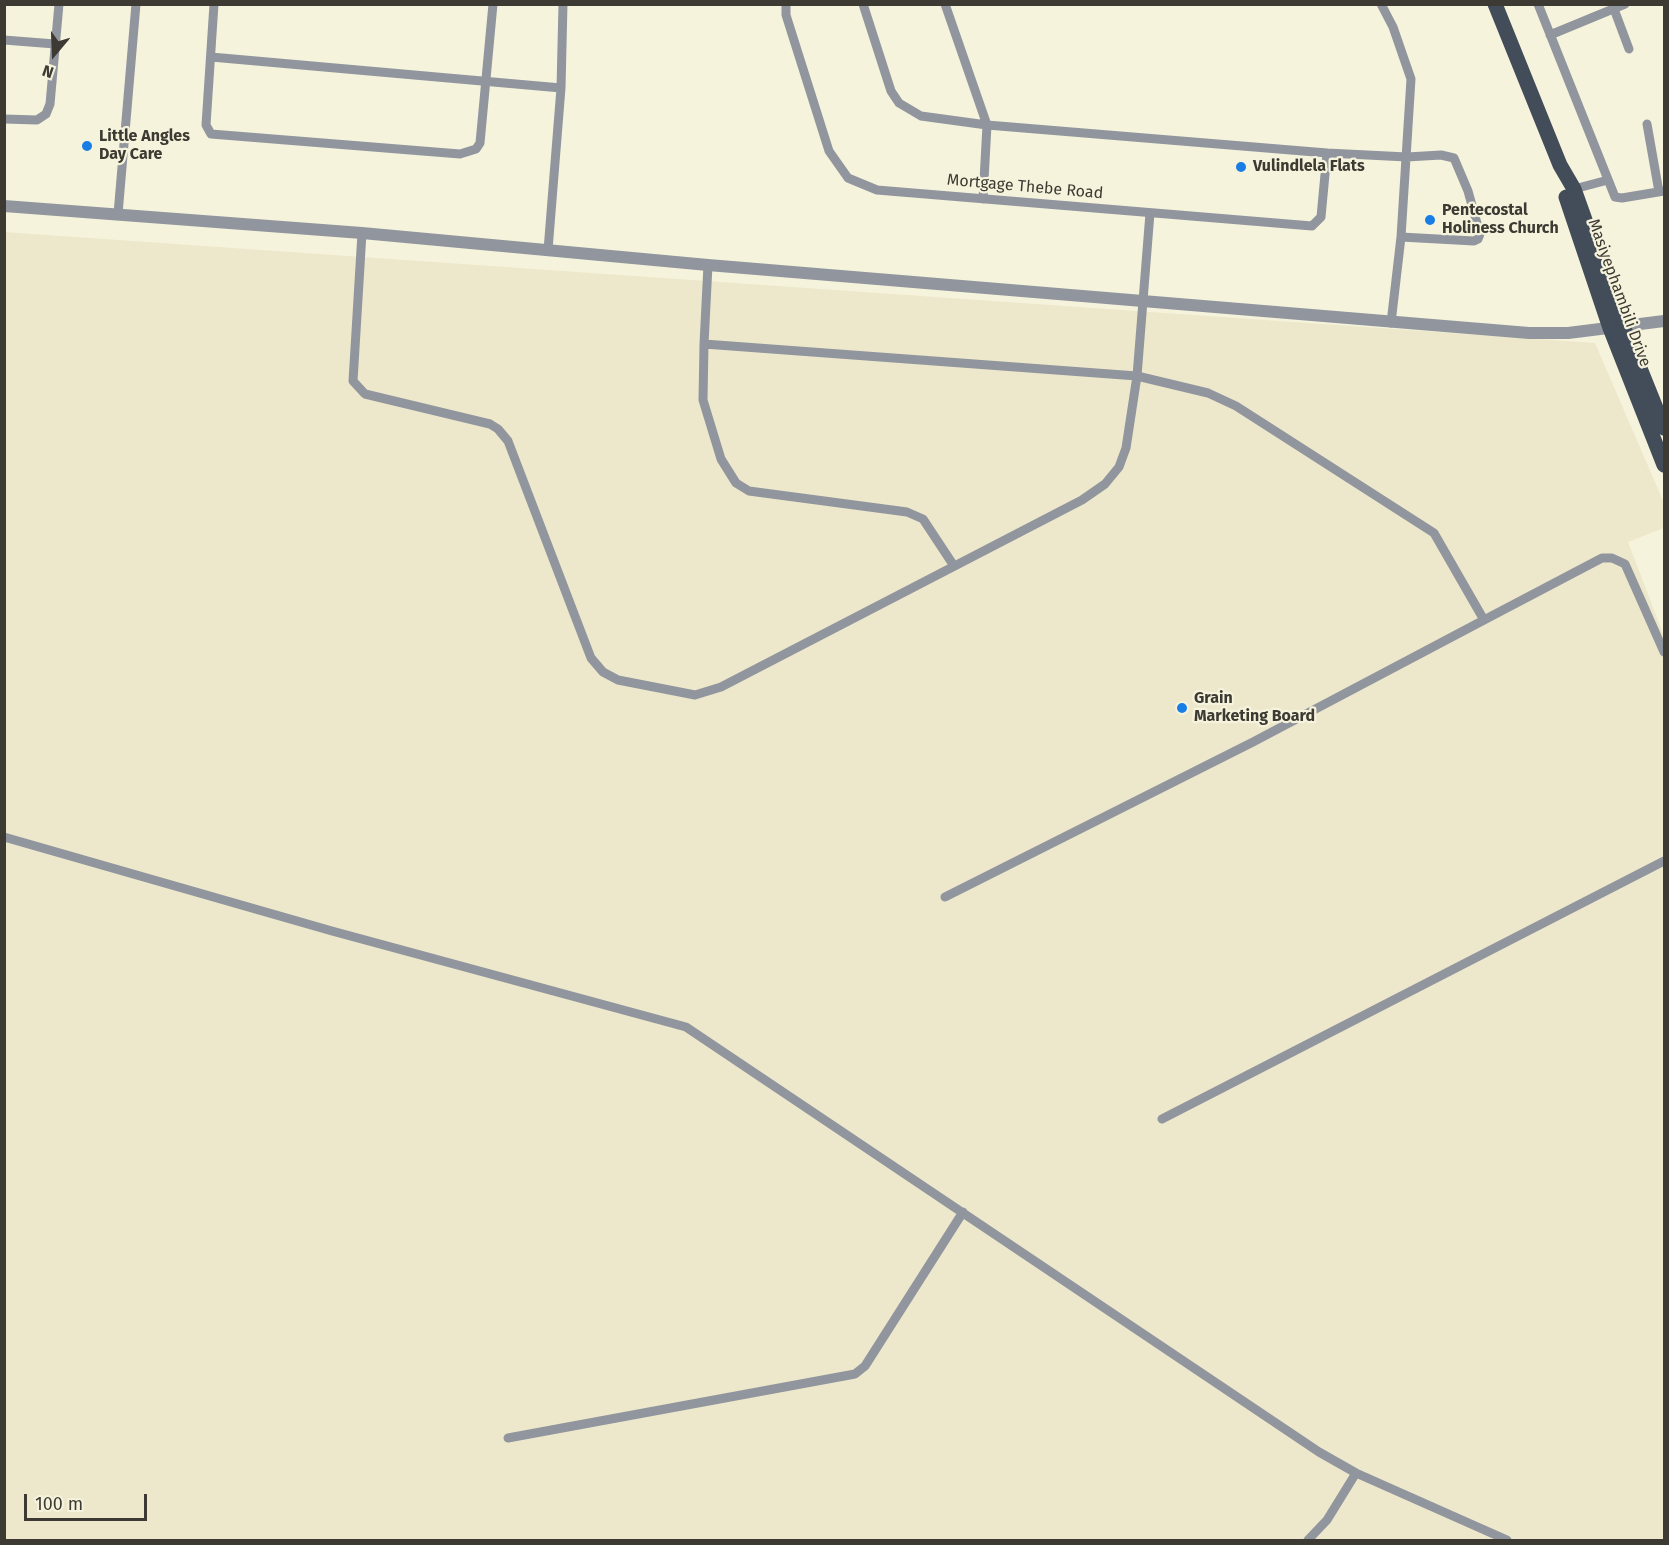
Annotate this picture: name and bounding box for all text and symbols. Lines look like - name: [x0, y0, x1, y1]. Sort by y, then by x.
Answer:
- north arrow: [24, 24, 84, 84]
- text: N: [40, 61, 56, 82]
- place label: Little Angles Day Care: [99, 127, 190, 165]
- marker: Little Angles Day Care: [80, 139, 94, 153]
- place label: Vulindlela Flats: [1253, 157, 1365, 177]
- marker: Vulindlela Flats: [1234, 160, 1248, 174]
- street label: Mortgage Thebe Road: [946, 171, 1104, 203]
- place label: Pentecostal Holiness Church: [1442, 201, 1559, 239]
- marker: Pentecostal Holiness Church: [1423, 213, 1437, 227]
- street label: Masiyephambili Drive: [1583, 217, 1655, 369]
- place label: Grain Marketing Board: [1194, 689, 1315, 727]
- marker: Grain Marketing Board: [1175, 701, 1189, 715]
- scale bar: [27, 1482, 150, 1520]
- text: 100 m: [35, 1493, 83, 1515]

